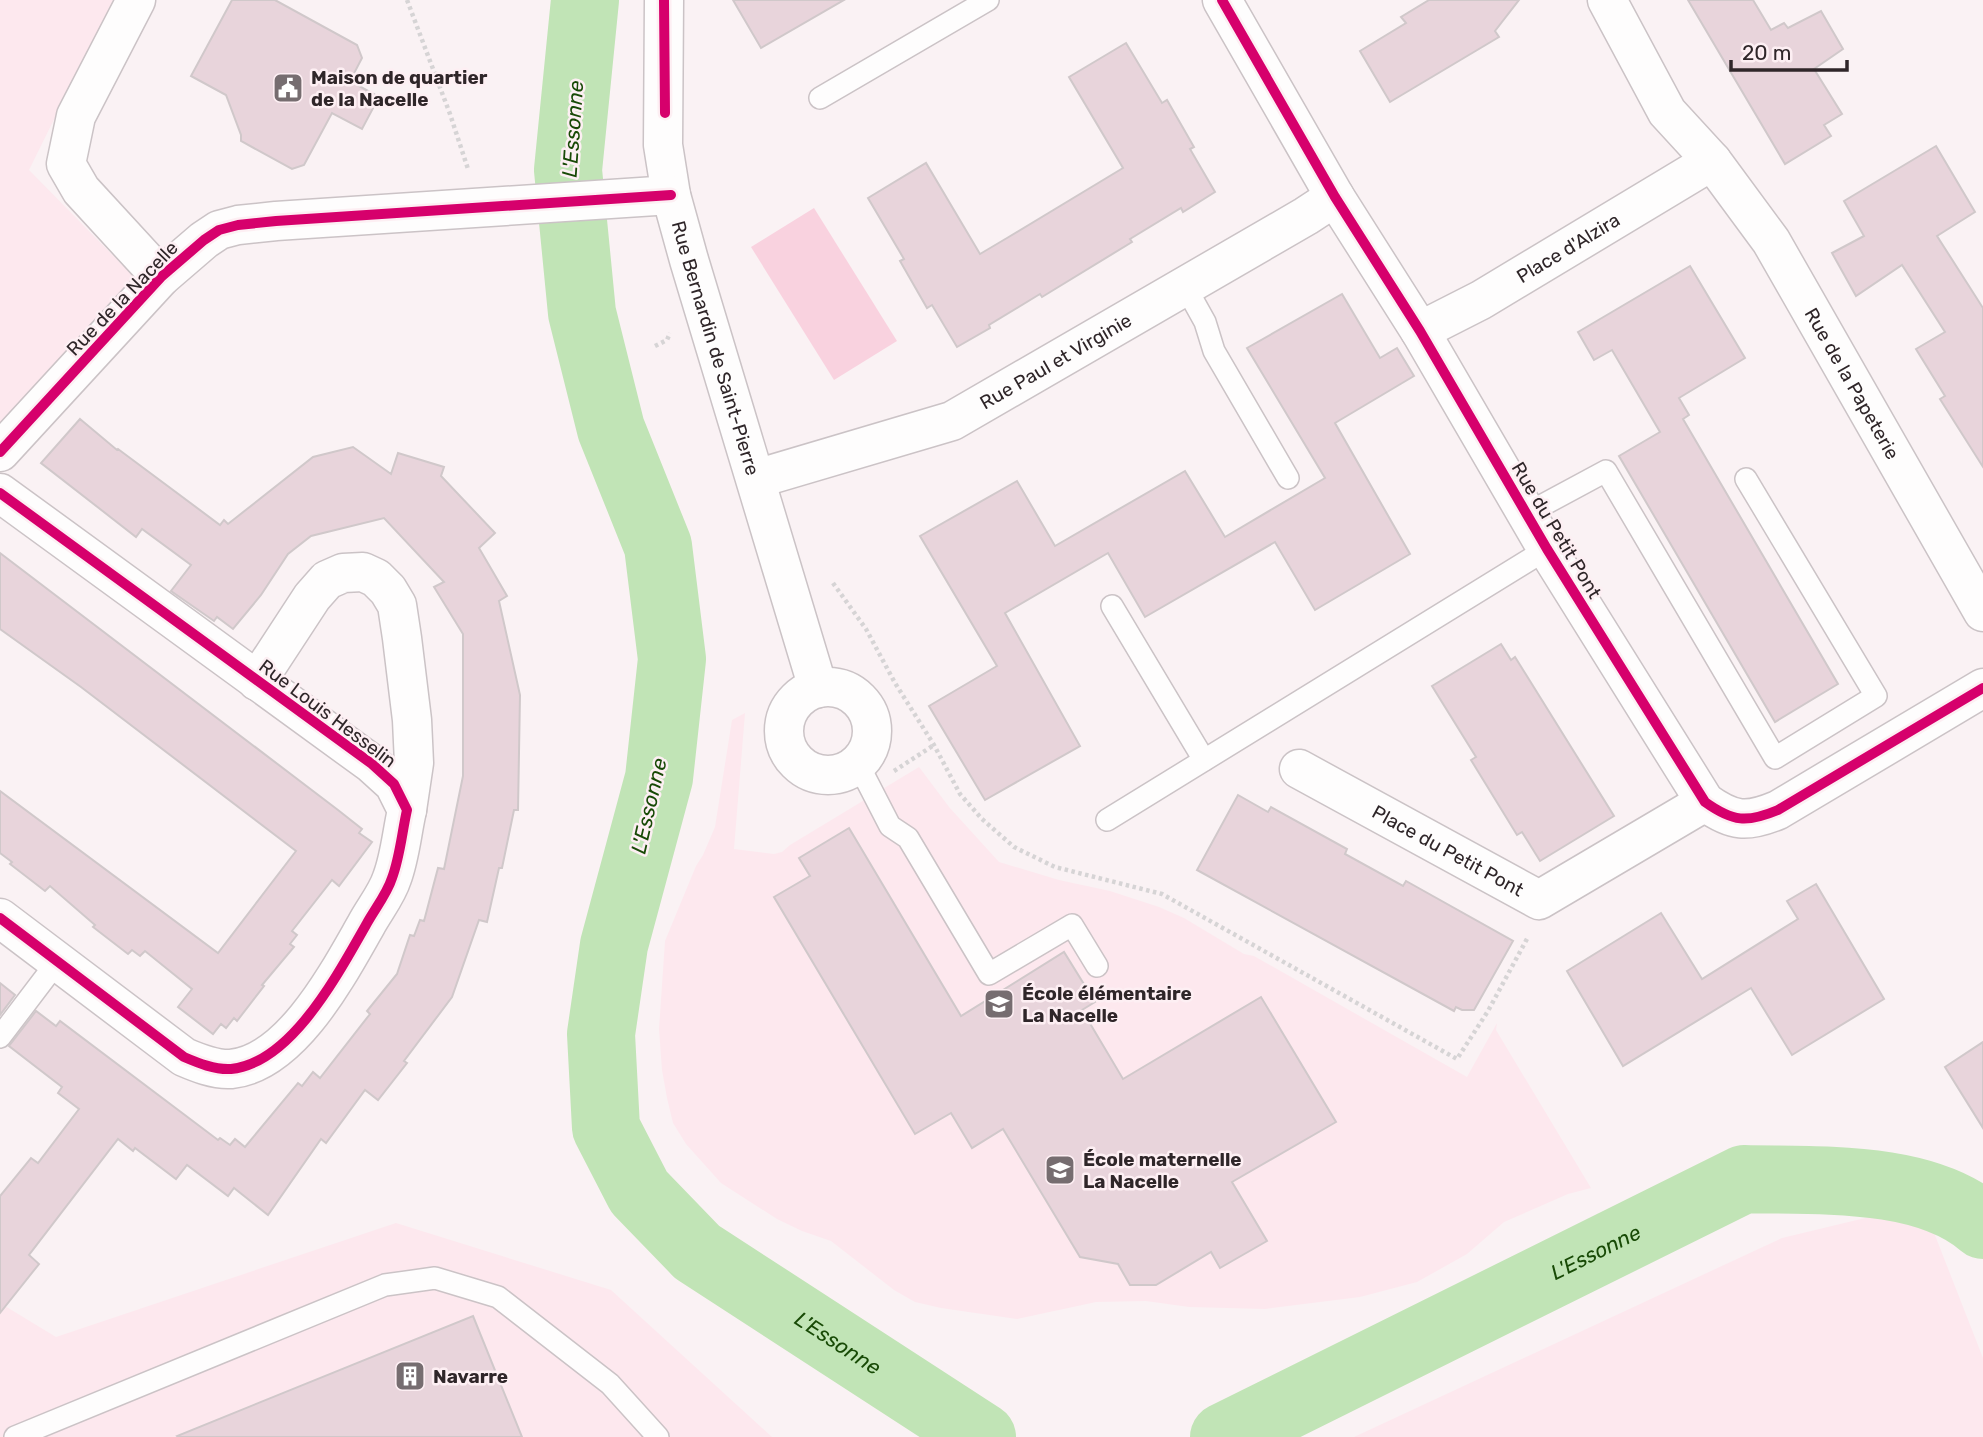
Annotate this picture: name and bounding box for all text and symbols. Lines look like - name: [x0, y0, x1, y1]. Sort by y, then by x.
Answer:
- scale bar: [1731, 28, 1846, 72]
- text: 20 m: [1742, 40, 1791, 65]
- place label: Maison de quartier de la Nacelle: [311, 66, 488, 111]
- public building icon: Maison de quartier de la Nacelle: [271, 71, 305, 105]
- water label: L'Essonne: [557, 79, 588, 178]
- street label: Place d'Alzira: [1512, 208, 1624, 288]
- street label: Rue Bernardin de Saint-Pierre: [667, 218, 764, 478]
- street label: Rue de la Nacelle: [62, 236, 183, 360]
- street label: Rue de la Papeterie: [1800, 304, 1904, 463]
- street label: Rue Paul et Virginie: [976, 309, 1136, 414]
- street label: Rue du Petit Pont: [1507, 458, 1607, 603]
- street label: Rue Louis Hesselin: [255, 654, 401, 773]
- water label: L'Essonne: [625, 755, 672, 856]
- street label: Place du Petit Pont: [1368, 800, 1528, 902]
- place label: École élémentaire La Nacelle: [1022, 982, 1192, 1027]
- school or university icon: École élémentaire La Nacelle: [982, 987, 1016, 1021]
- place label: École maternelle La Nacelle: [1083, 1148, 1242, 1193]
- school or university icon: École maternelle La Nacelle: [1043, 1153, 1077, 1187]
- water label: L'Essonne: [1546, 1219, 1645, 1285]
- water label: L'Essonne: [790, 1306, 886, 1380]
- building icon: Navarre: [393, 1359, 427, 1393]
- place label: Navarre: [433, 1365, 508, 1388]

